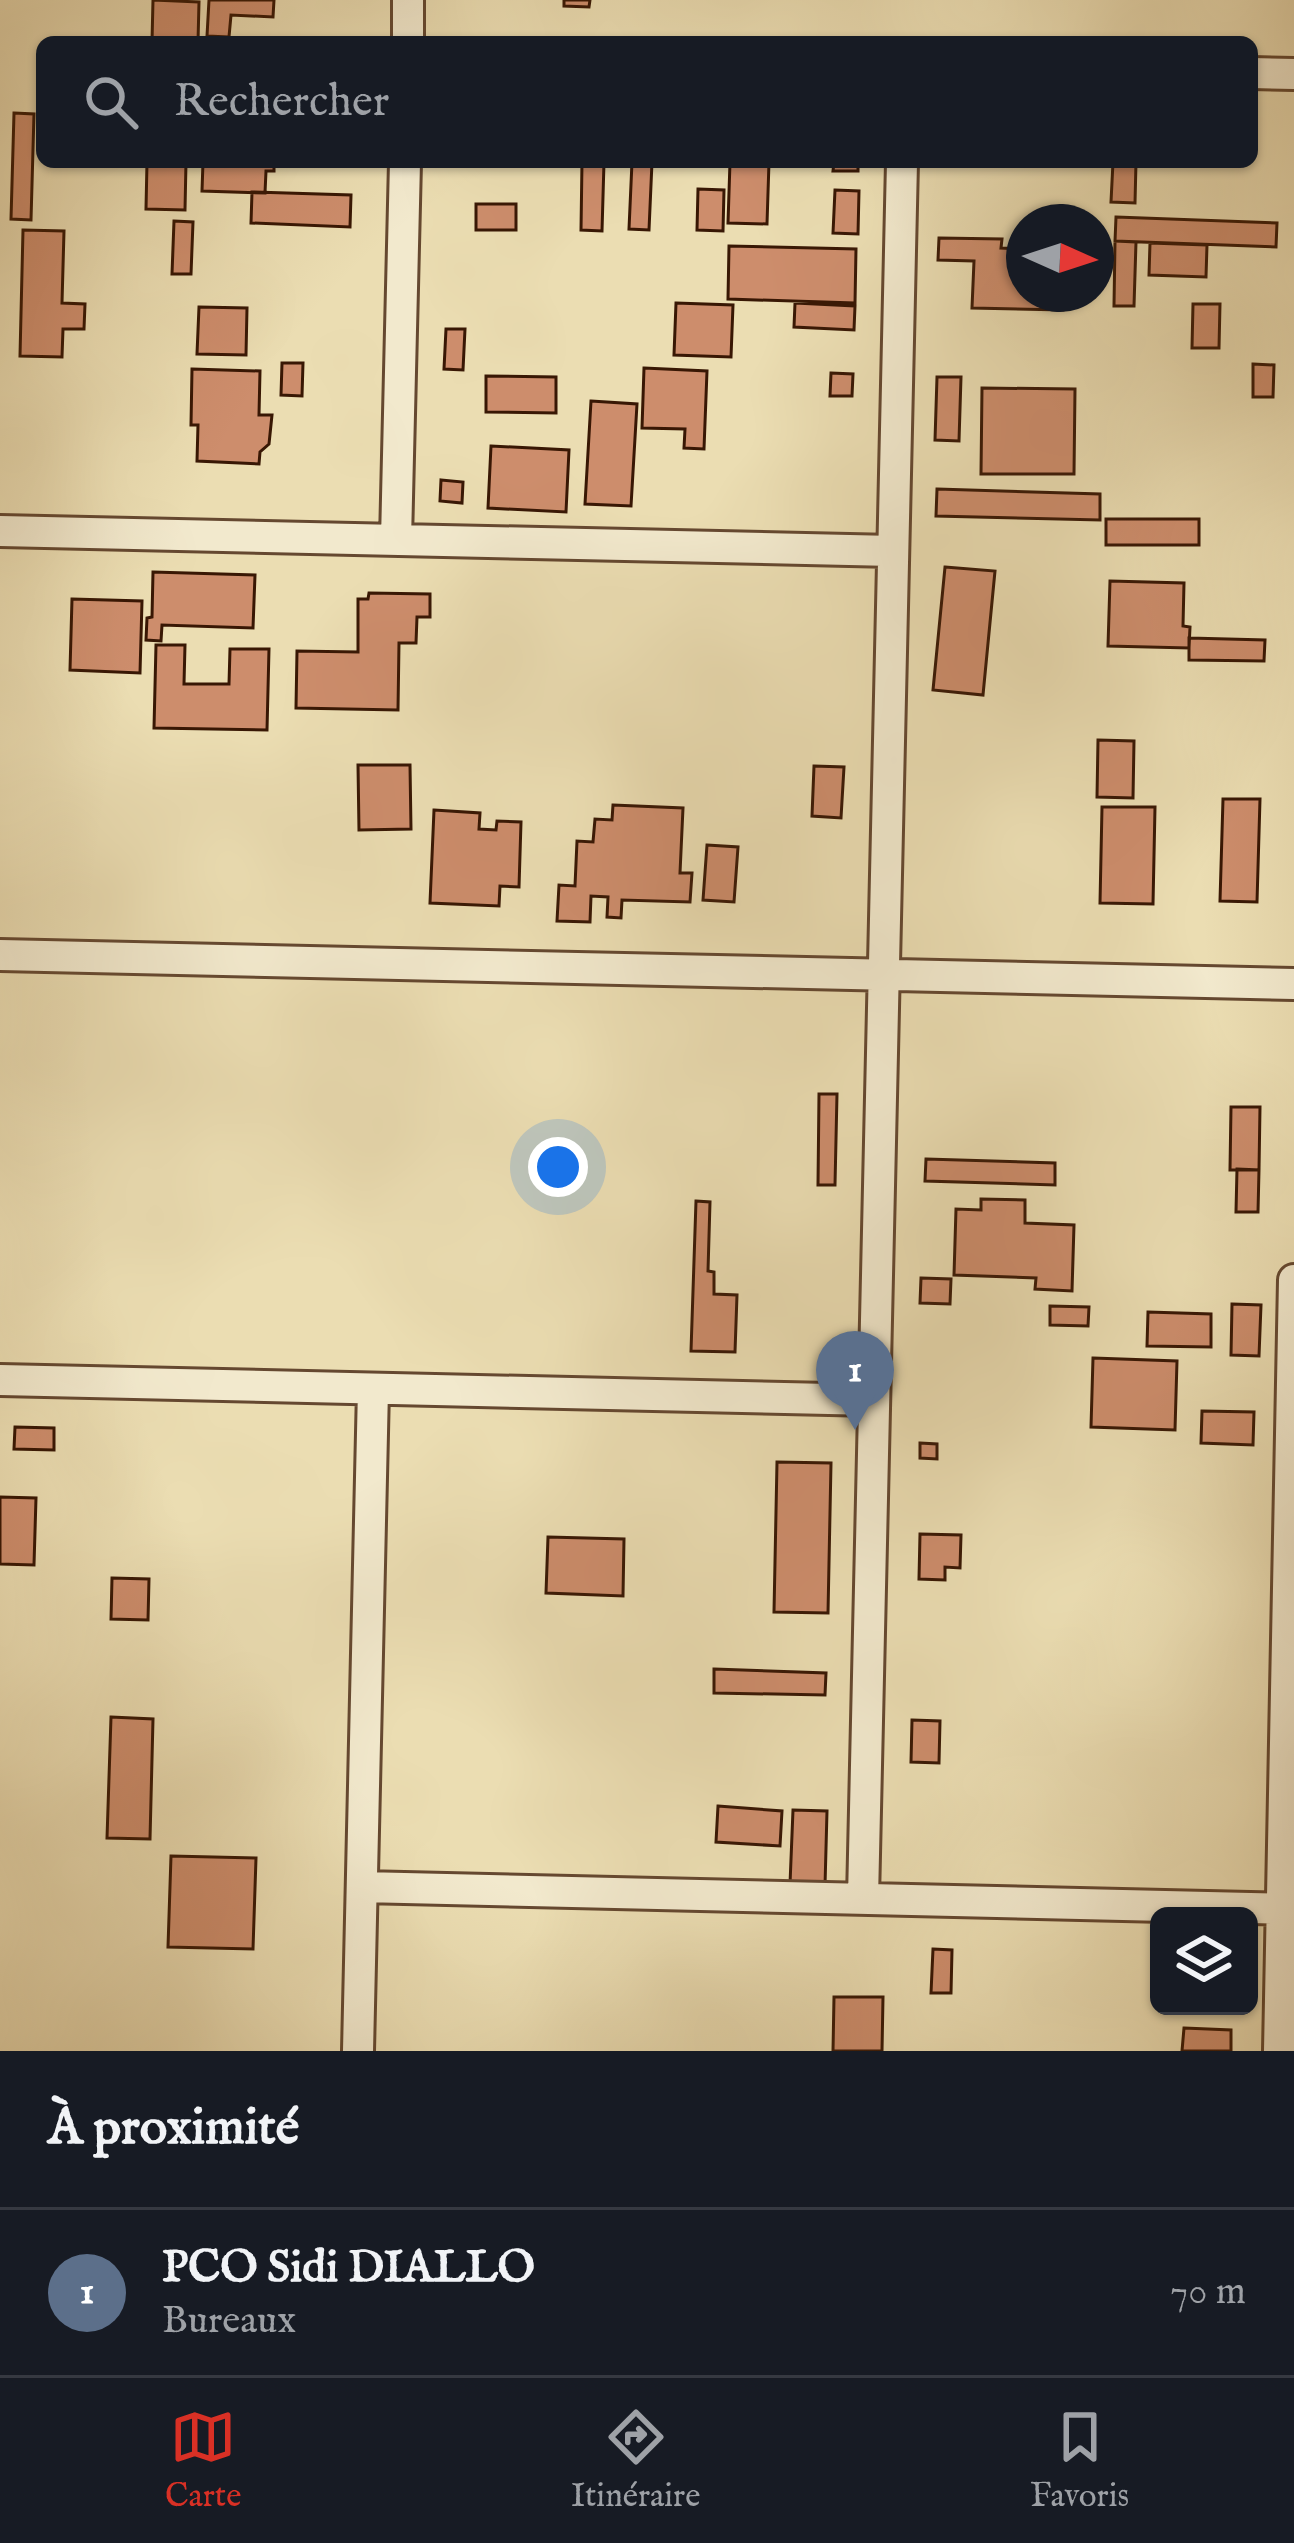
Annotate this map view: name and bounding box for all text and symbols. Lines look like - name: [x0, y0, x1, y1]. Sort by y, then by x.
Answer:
- search box: [36, 36, 1258, 168]
- icon: search: [78, 69, 144, 135]
- text: Rechercher: [174, 74, 389, 131]
- north arrow: [1006, 204, 1114, 312]
- your location: [528, 1137, 588, 1197]
- pin: 1: [816, 1331, 894, 1430]
- map controls: [1150, 1907, 1258, 2015]
- button: layers: [1150, 1907, 1258, 2015]
- text: À proximité: [48, 2097, 299, 2162]
- text: PCO Sidi DIALLO: [162, 2240, 535, 2297]
- text: 1: [80, 2268, 94, 2317]
- text: 70 m: [1170, 2268, 1246, 2317]
- text: Bureaux: [162, 2297, 296, 2346]
- tab: Carte: [165, 2404, 241, 2518]
- tab: Itinéraire: [571, 2404, 700, 2518]
- tab: Favoris: [1030, 2404, 1129, 2518]

